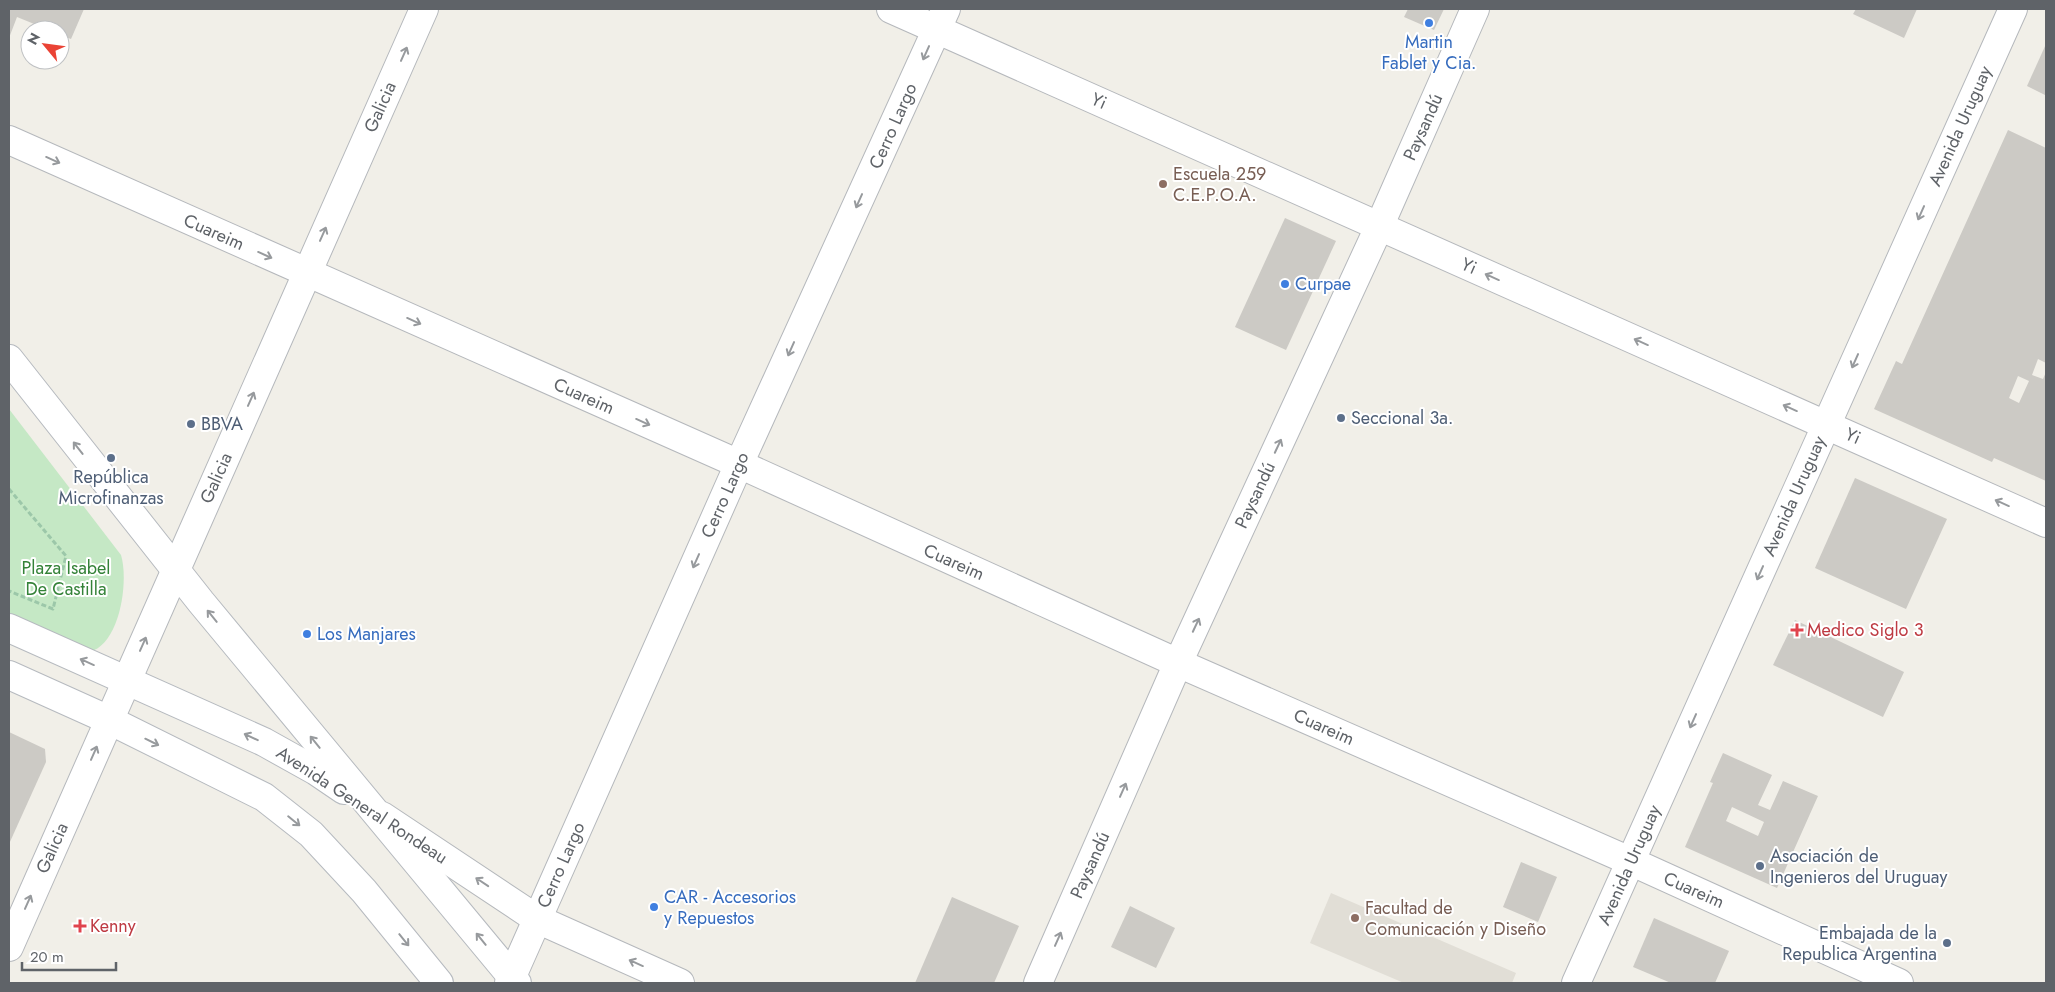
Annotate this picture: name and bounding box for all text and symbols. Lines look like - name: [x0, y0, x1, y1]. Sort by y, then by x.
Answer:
- marker: Martin Fablet y Cia.: [1423, 17, 1435, 29]
- north arrow: [20, 20, 70, 70]
- text: N: [22, 29, 45, 48]
- place label: Martin Fablet y Cia.: [1382, 29, 1476, 76]
- one-way arrow: [920, 45, 930, 60]
- one-way arrow: [399, 47, 409, 62]
- street label: Avenida Uruguay: [1922, 62, 1998, 190]
- street label: Galicia: [357, 77, 403, 137]
- street label: Cerro Largo: [862, 79, 924, 173]
- street label: Yi: [1087, 86, 1111, 116]
- street label: Paysandú: [1397, 89, 1449, 165]
- one-way arrow: [45, 156, 60, 165]
- place label: Escuela 259 C.E.P.O.A.: [1173, 161, 1266, 208]
- marker: Escuela 259 C.E.P.O.A.: [1157, 178, 1169, 190]
- one-way arrow: [853, 193, 863, 208]
- one-way arrow: [1916, 205, 1926, 220]
- street label: Cuareim: [179, 207, 249, 257]
- one-way arrow: [319, 227, 329, 242]
- one-way arrow: [257, 251, 272, 261]
- street label: Yi: [1457, 251, 1481, 281]
- place label: Curpae: [1295, 271, 1351, 297]
- one-way arrow: [1485, 271, 1500, 281]
- marker: Curpae: [1279, 278, 1291, 290]
- one-way arrow: [406, 316, 421, 326]
- one-way arrow: [1634, 337, 1649, 347]
- one-way arrow: [786, 341, 796, 356]
- one-way arrow: [1849, 353, 1859, 368]
- street label: Cuareim: [549, 371, 619, 421]
- one-way arrow: [246, 392, 256, 407]
- one-way arrow: [1783, 403, 1798, 413]
- place label: Seccional 3a.: [1351, 405, 1453, 431]
- place label: BBVA: [201, 411, 243, 437]
- marker: Seccional 3a.: [1335, 412, 1347, 424]
- one-way arrow: [635, 417, 650, 427]
- marker: BBVA: [185, 418, 197, 430]
- street label: Yi: [1841, 421, 1865, 451]
- street label: Avenida Uruguay: [1756, 432, 1832, 560]
- one-way arrow: [1274, 439, 1284, 454]
- one-way arrow: [73, 441, 84, 454]
- street label: Galicia: [193, 448, 239, 508]
- street label: Cerro Largo: [694, 448, 756, 542]
- marker: República Microfinanzas: [105, 452, 117, 464]
- street label: Paysandú: [1228, 457, 1282, 533]
- place label: República Microfinanzas: [58, 464, 164, 511]
- one-way arrow: [1995, 498, 2010, 508]
- street label: Cuareim: [919, 537, 989, 587]
- one-way arrow: [691, 553, 700, 568]
- park label: Plaza Isabel De Castilla: [22, 555, 111, 602]
- one-way arrow: [1754, 565, 1764, 580]
- one-way arrow: [207, 610, 218, 623]
- place label: Medico Siglo 3: [1807, 617, 1924, 643]
- one-way arrow: [1191, 618, 1201, 633]
- place label: Los Manjares: [317, 621, 416, 647]
- marker: Medico Siglo 3: [1791, 624, 1803, 636]
- marker: Los Manjares: [301, 628, 313, 640]
- one-way arrow: [138, 637, 148, 652]
- one-way arrow: [80, 657, 95, 667]
- street label: Cuareim: [1289, 702, 1359, 752]
- one-way arrow: [1688, 713, 1697, 728]
- one-way arrow: [244, 731, 259, 741]
- one-way arrow: [310, 735, 321, 748]
- one-way arrow: [145, 737, 160, 747]
- street label: Avenida General Rondeau: [271, 740, 453, 870]
- one-way arrow: [89, 746, 99, 761]
- one-way arrow: [1118, 783, 1128, 798]
- street label: Avenida Uruguay: [1591, 801, 1667, 929]
- one-way arrow: [287, 815, 300, 826]
- street label: Galicia: [29, 818, 75, 878]
- street label: Cerro Largo: [530, 818, 592, 912]
- street label: Paysandú: [1064, 827, 1116, 903]
- place label: Asociación de Ingenieros del Uruguay: [1770, 843, 1947, 890]
- marker: Asociación de Ingenieros del Uruguay: [1754, 860, 1766, 872]
- street label: Cuareim: [1659, 865, 1729, 915]
- one-way arrow: [475, 877, 489, 887]
- place label: CAR - Accesorios y Repuestos: [664, 884, 796, 931]
- one-way arrow: [24, 895, 34, 910]
- place label: Facultad de Comunicación y Diseño: [1365, 895, 1546, 942]
- marker: CAR - Accesorios y Repuestos: [648, 901, 660, 913]
- marker: Facultad de Comunicación y Diseño: [1349, 912, 1361, 924]
- place label: Kenny: [90, 913, 136, 939]
- marker: Kenny: [74, 920, 86, 932]
- place label: Embajada de la Republica Argentina: [1782, 920, 1937, 967]
- one-way arrow: [476, 932, 487, 945]
- one-way arrow: [1053, 932, 1063, 947]
- one-way arrow: [398, 933, 409, 946]
- marker: Embajada de la Republica Argentina: [1941, 937, 1953, 949]
- scale bar: [22, 940, 116, 972]
- text: 20 m: [30, 946, 64, 968]
- one-way arrow: [629, 958, 644, 968]

